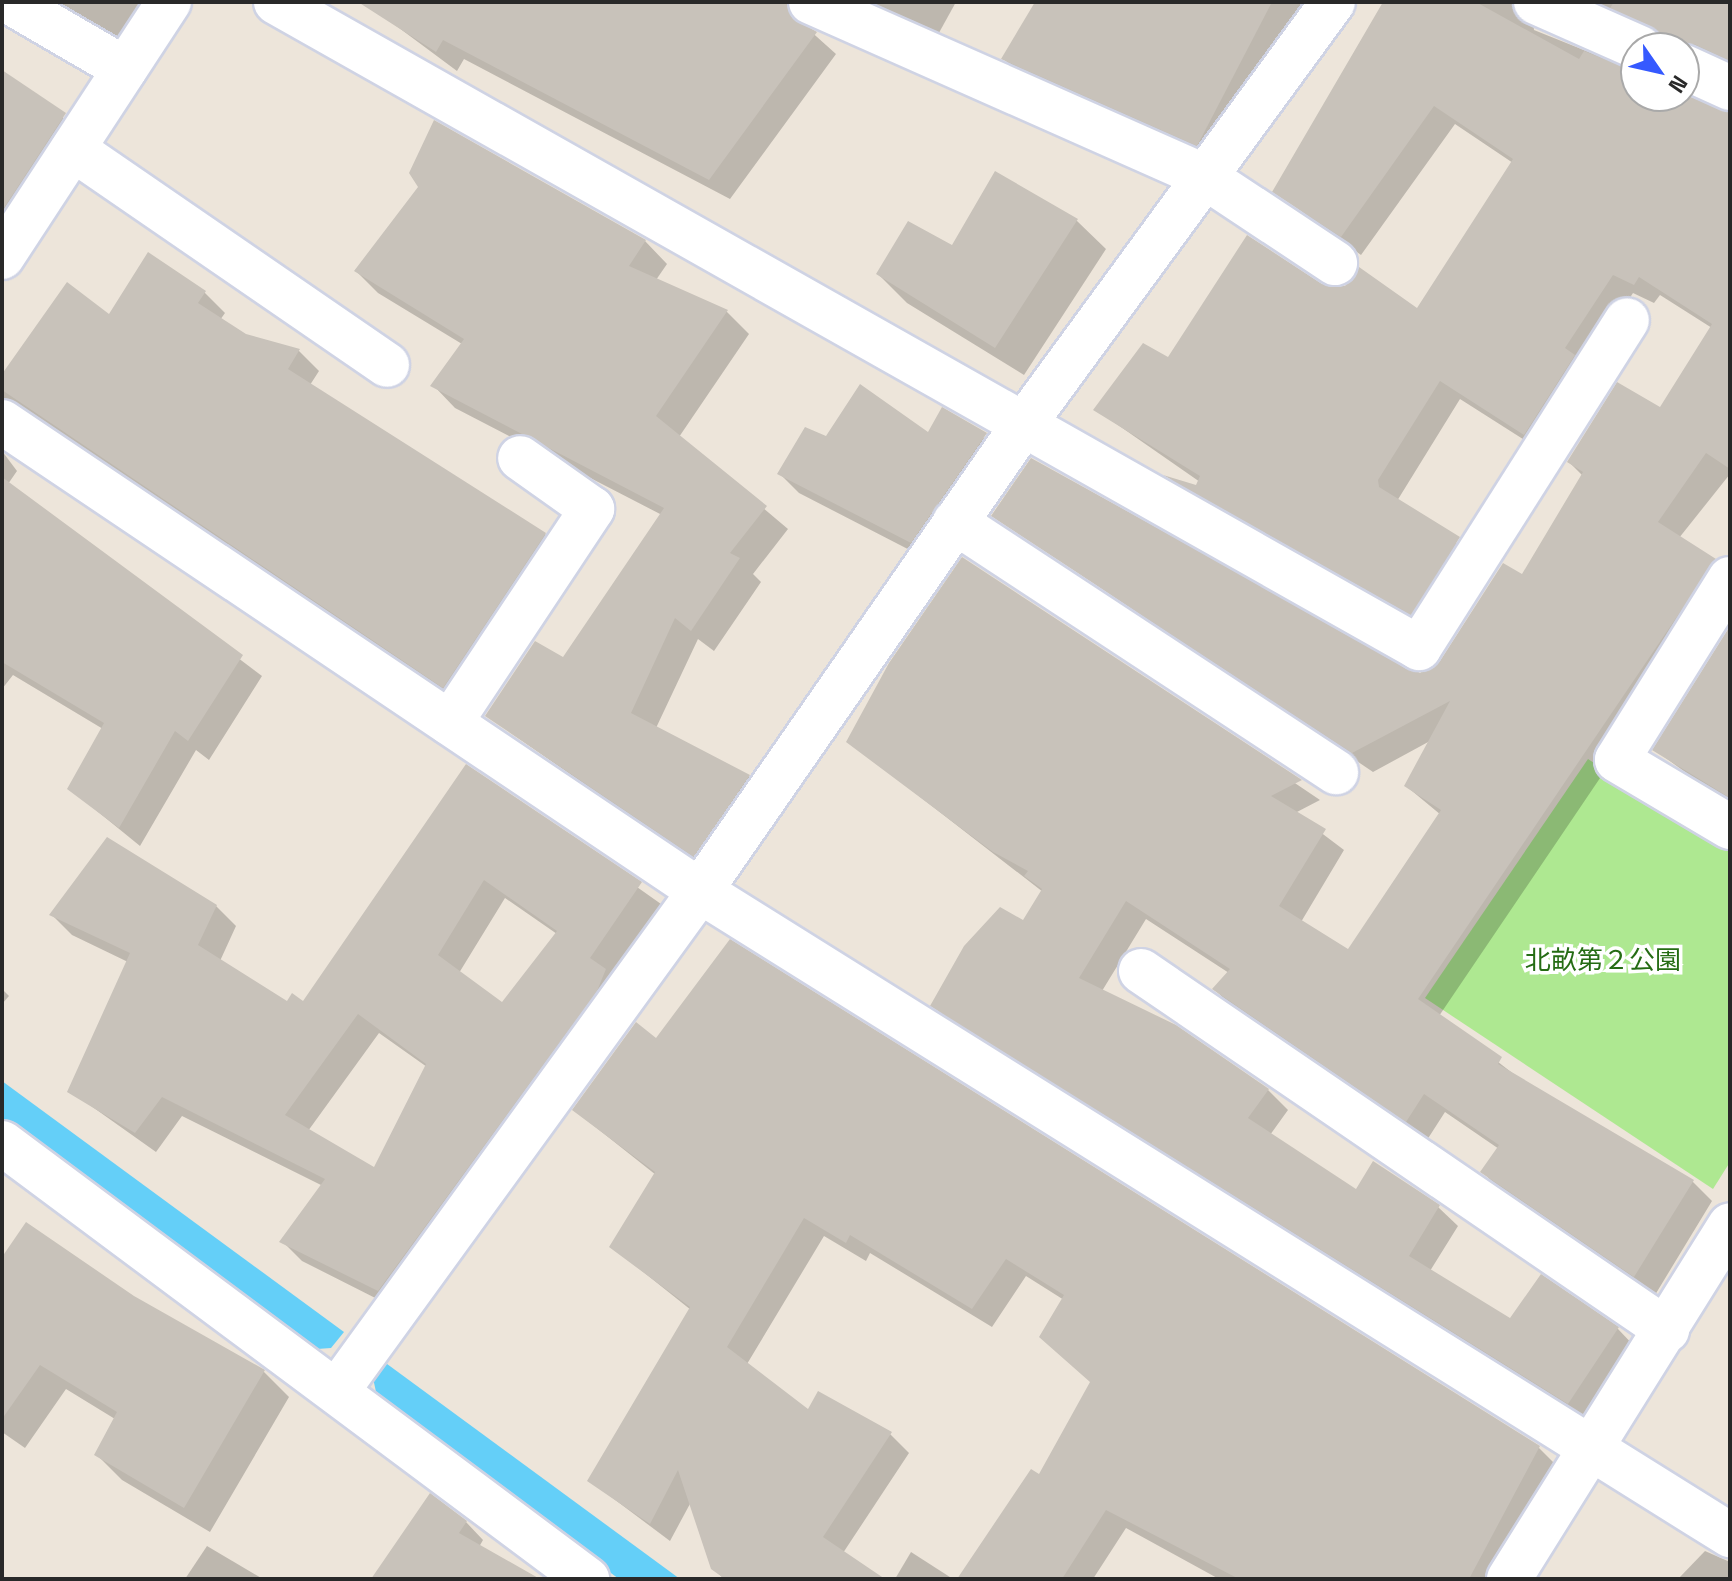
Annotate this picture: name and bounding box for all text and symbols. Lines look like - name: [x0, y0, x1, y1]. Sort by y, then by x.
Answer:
- north arrow: [1620, 32, 1700, 112]
- text: N: [1663, 70, 1694, 98]
- park label: 北畝第２公園: [1525, 945, 1681, 977]

